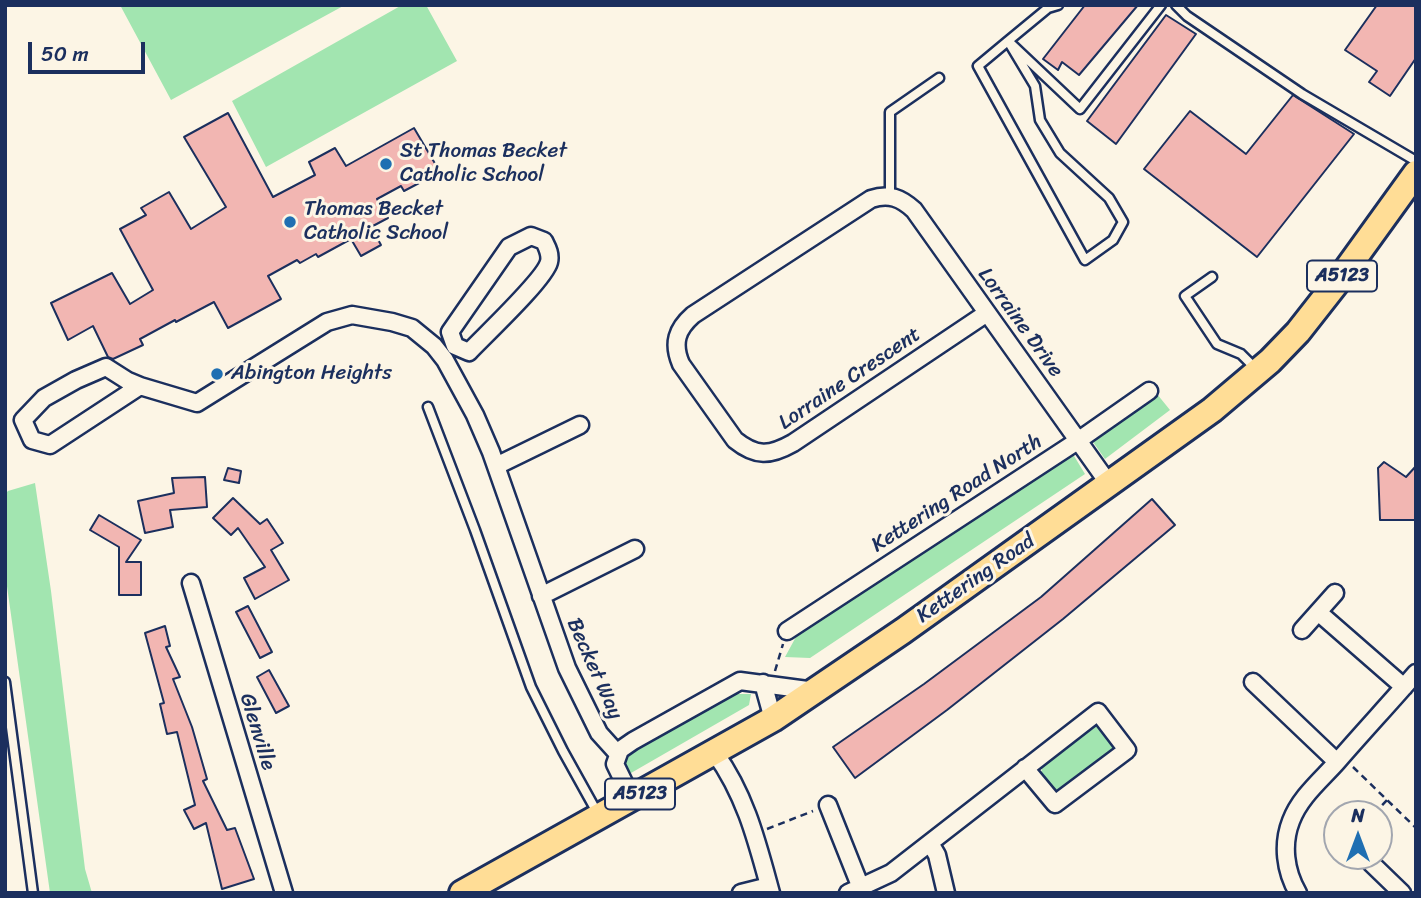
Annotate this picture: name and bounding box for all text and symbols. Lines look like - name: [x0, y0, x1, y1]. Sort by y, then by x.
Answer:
- scale bar: [32, 28, 149, 72]
- text: 50 m: [41, 35, 89, 73]
- place label: St Thomas Becket Catholic School: [400, 139, 567, 189]
- marker: St Thomas Becket Catholic School: [378, 156, 394, 172]
- place label: Thomas Becket Catholic School: [304, 197, 448, 247]
- marker: Thomas Becket Catholic School: [282, 214, 298, 230]
- road number: A5123: [1307, 260, 1377, 292]
- street label: Lorraine Drive: [972, 263, 1068, 383]
- street label: Lorraine Crescent: [774, 322, 926, 436]
- place label: Abington Heights: [231, 361, 392, 387]
- marker: Abington Heights: [209, 366, 225, 382]
- street label: Kettering Road North: [867, 430, 1047, 558]
- street label: Kettering Road: [912, 529, 1040, 629]
- street label: Becket Way: [561, 615, 627, 723]
- street label: Glenville: [233, 691, 281, 773]
- road number: A5123: [605, 778, 675, 810]
- text: N: [1351, 799, 1365, 832]
- north arrow: [1323, 800, 1393, 870]

